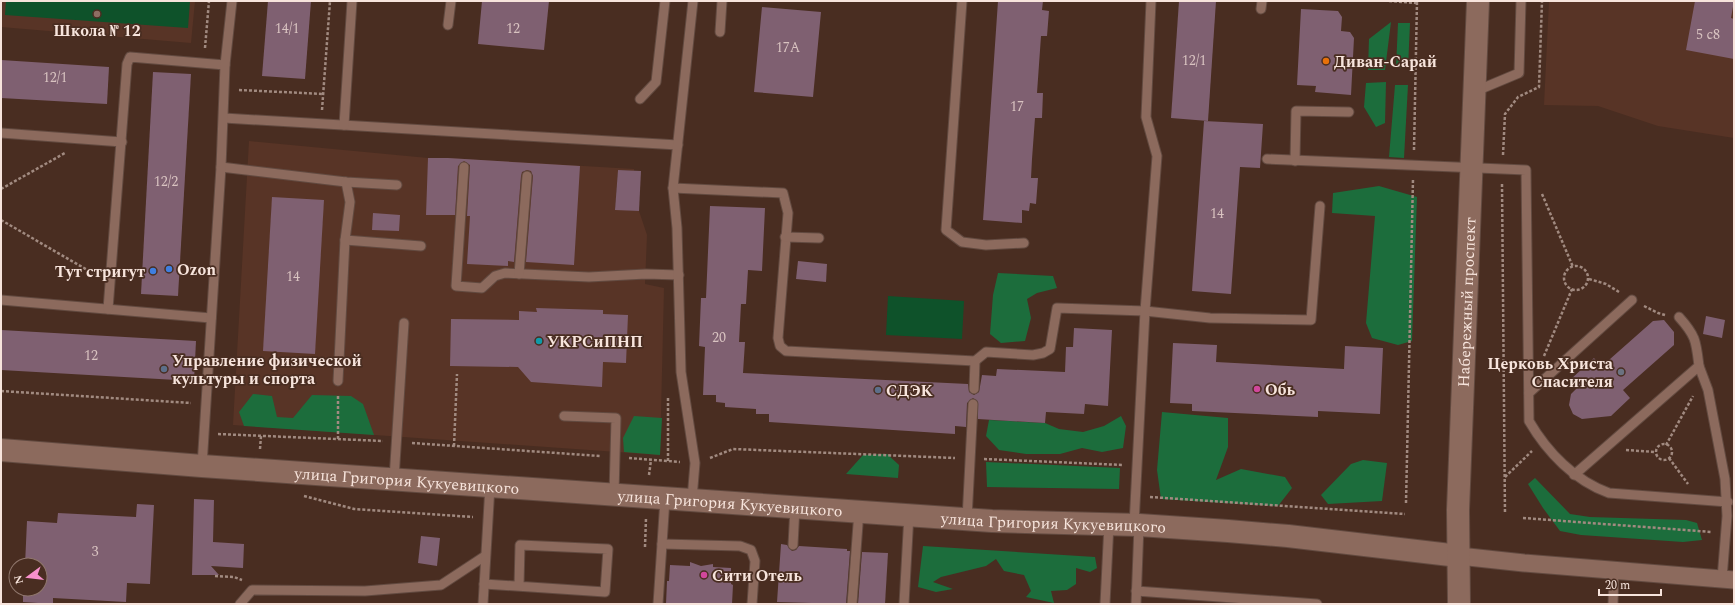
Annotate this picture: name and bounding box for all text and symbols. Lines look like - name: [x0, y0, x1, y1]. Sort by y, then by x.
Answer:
- marker: Школа № 12: [92, 9, 102, 19]
- house number: 14/1: [275, 18, 299, 39]
- house number: 12: [506, 18, 520, 39]
- place label: Школа № 12: [53, 19, 141, 43]
- house number: 5 с8: [1696, 24, 1720, 45]
- house number: 17А: [776, 37, 801, 58]
- house number: 12/1: [1182, 50, 1206, 71]
- place label: Диван-Сарай: [1334, 50, 1437, 74]
- marker: Диван-Сарай: [1321, 56, 1331, 66]
- house number: 12/1: [43, 67, 67, 88]
- house number: 17: [1010, 96, 1024, 117]
- house number: 12/2: [154, 171, 178, 192]
- house number: 14: [1210, 203, 1224, 224]
- street label: Набережный проспект: [1452, 217, 1483, 388]
- place label: Ozon: [177, 258, 216, 282]
- place label: Тут стригут: [55, 260, 145, 284]
- marker: Ozon: [164, 264, 174, 274]
- marker: Тут стригут: [148, 266, 158, 276]
- house number: 14: [286, 266, 300, 287]
- house number: 20: [712, 327, 726, 348]
- place label: УКРСиПНП: [547, 330, 643, 354]
- marker: УКРСиПНП: [534, 336, 544, 346]
- house number: 12: [84, 345, 98, 366]
- place label: Управление физической культуры и спорта: [172, 349, 362, 391]
- place label: Церковь Христа Спасителя: [1487, 352, 1614, 394]
- marker: Управление физической культуры и спорта: [159, 364, 169, 374]
- marker: Церковь Христа Спасителя: [1616, 367, 1626, 377]
- place label: Обь: [1265, 378, 1296, 402]
- place label: СДЭК: [886, 379, 934, 403]
- marker: Обь: [1252, 384, 1262, 394]
- marker: СДЭК: [873, 385, 883, 395]
- street label: улица Григория Кукуевицкого: [293, 461, 520, 501]
- street label: улица Григория Кукуевицкого: [616, 484, 843, 524]
- street label: улица Григория Кукуевицкого: [939, 506, 1167, 540]
- house number: 3: [92, 541, 99, 562]
- north arrow: [8, 557, 48, 597]
- place label: Сити Отель: [712, 564, 802, 588]
- marker: Сити Отель: [699, 570, 709, 580]
- scale bar: [1599, 571, 1661, 597]
- text: N: [9, 573, 28, 586]
- text: 20 m: [1605, 576, 1630, 595]

